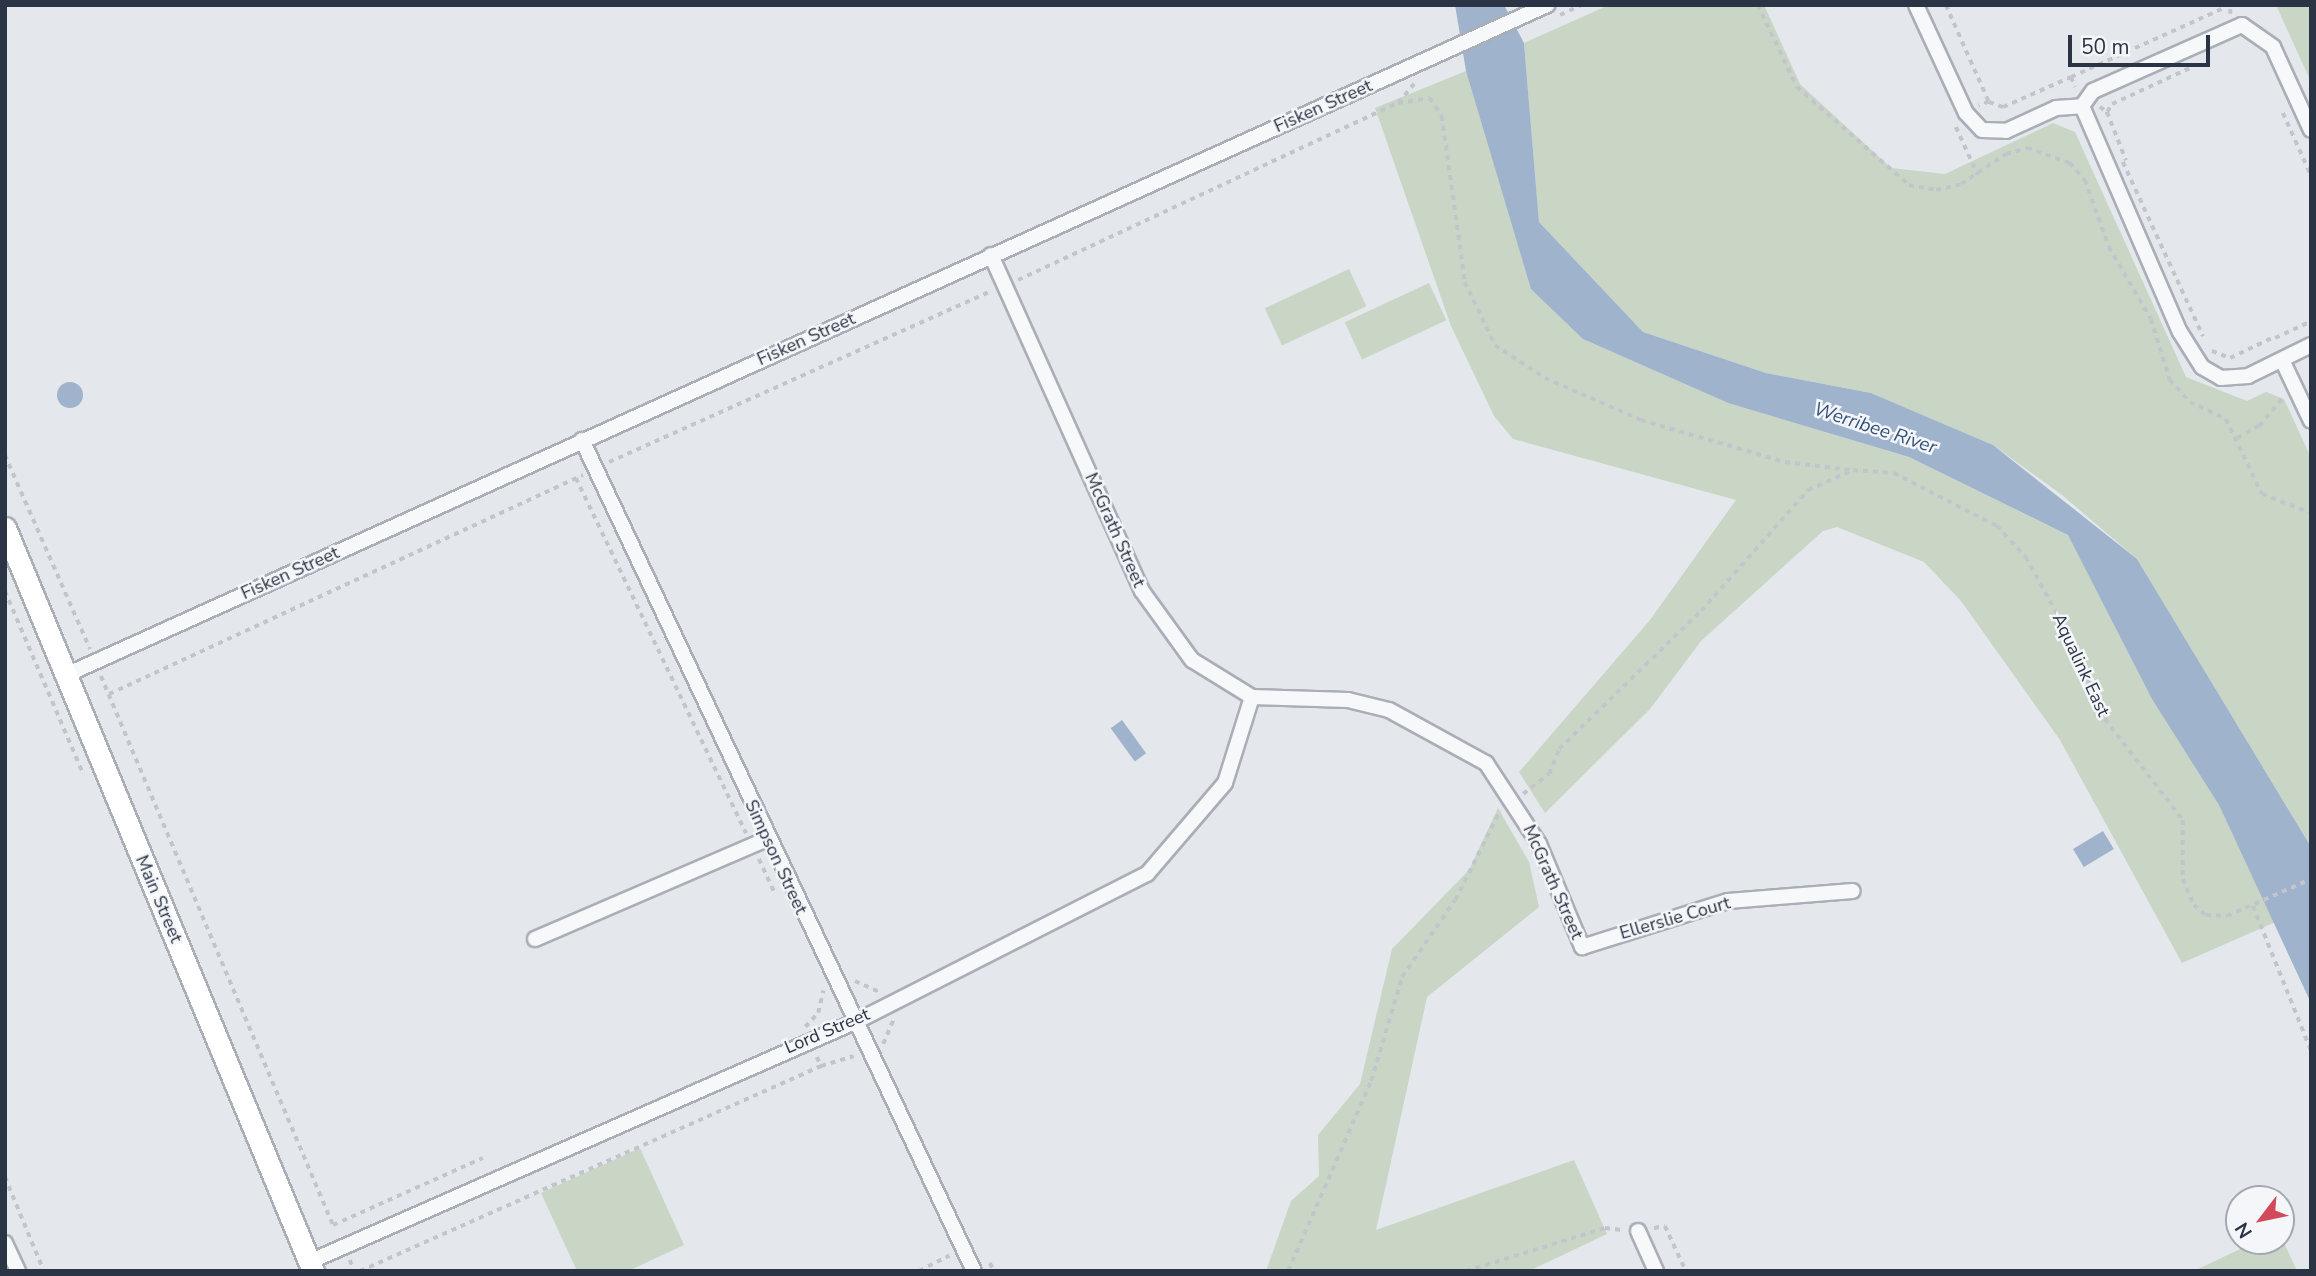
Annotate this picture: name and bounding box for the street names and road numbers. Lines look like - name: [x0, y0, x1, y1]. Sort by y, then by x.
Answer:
- street label: Fisken Street: [1271, 75, 1375, 137]
- street label: Fisken Street: [754, 308, 858, 370]
- street label: McGrath Street: [1080, 469, 1150, 591]
- street label: Fisken Street: [238, 542, 342, 604]
- street label: Aqualink East: [2048, 610, 2114, 720]
- street label: Simpson Street: [740, 796, 812, 918]
- street label: McGrath Street: [1518, 821, 1588, 943]
- street label: Main Street: [131, 852, 187, 946]
- street label: Ellerslie Court: [1617, 892, 1733, 944]
- street label: Lord Street: [781, 1003, 873, 1059]

